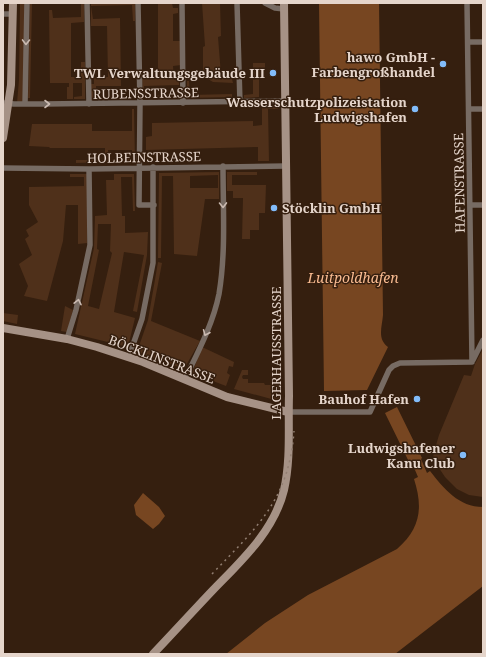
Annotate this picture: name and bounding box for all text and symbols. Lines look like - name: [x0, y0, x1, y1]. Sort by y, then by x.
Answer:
- one-way arrow: [22, 39, 30, 45]
- place label: hawo GmbH - Farbengroßhandel: [311, 48, 435, 81]
- marker: hawo GmbH - Farbengroßhandel: [438, 59, 448, 69]
- place label: TWL Verwaltungsgebäude III: [74, 64, 265, 82]
- marker: TWL Verwaltungsgebäude III: [268, 68, 278, 78]
- street label: RUBENSSTRASSE: [93, 83, 199, 103]
- place label: Wasserschutzpolizeistation Ludwigshafen: [227, 93, 407, 126]
- one-way arrow: [44, 100, 50, 108]
- marker: Wasserschutzpolizeistation Ludwigshafen: [410, 104, 420, 114]
- street label: HAFENSTRASSE: [449, 133, 469, 233]
- street label: HOLBEINSTRASSE: [87, 147, 201, 167]
- place label: Stöcklin GmbH: [282, 199, 381, 217]
- one-way arrow: [219, 202, 227, 208]
- marker: Stöcklin GmbH: [269, 203, 279, 213]
- water label: Luitpoldhafen: [306, 268, 399, 287]
- street label: LAGERHAUSSTRASSE: [267, 286, 285, 420]
- one-way arrow: [73, 299, 81, 305]
- one-way arrow: [203, 328, 211, 336]
- street label: BÖCKLINSTRASSE: [106, 330, 218, 388]
- place label: Bauhof Hafen: [319, 390, 409, 408]
- marker: Bauhof Hafen: [412, 394, 422, 404]
- place label: Ludwigshafener Kanu Club: [348, 439, 455, 472]
- marker: Ludwigshafener Kanu Club: [458, 450, 468, 460]

